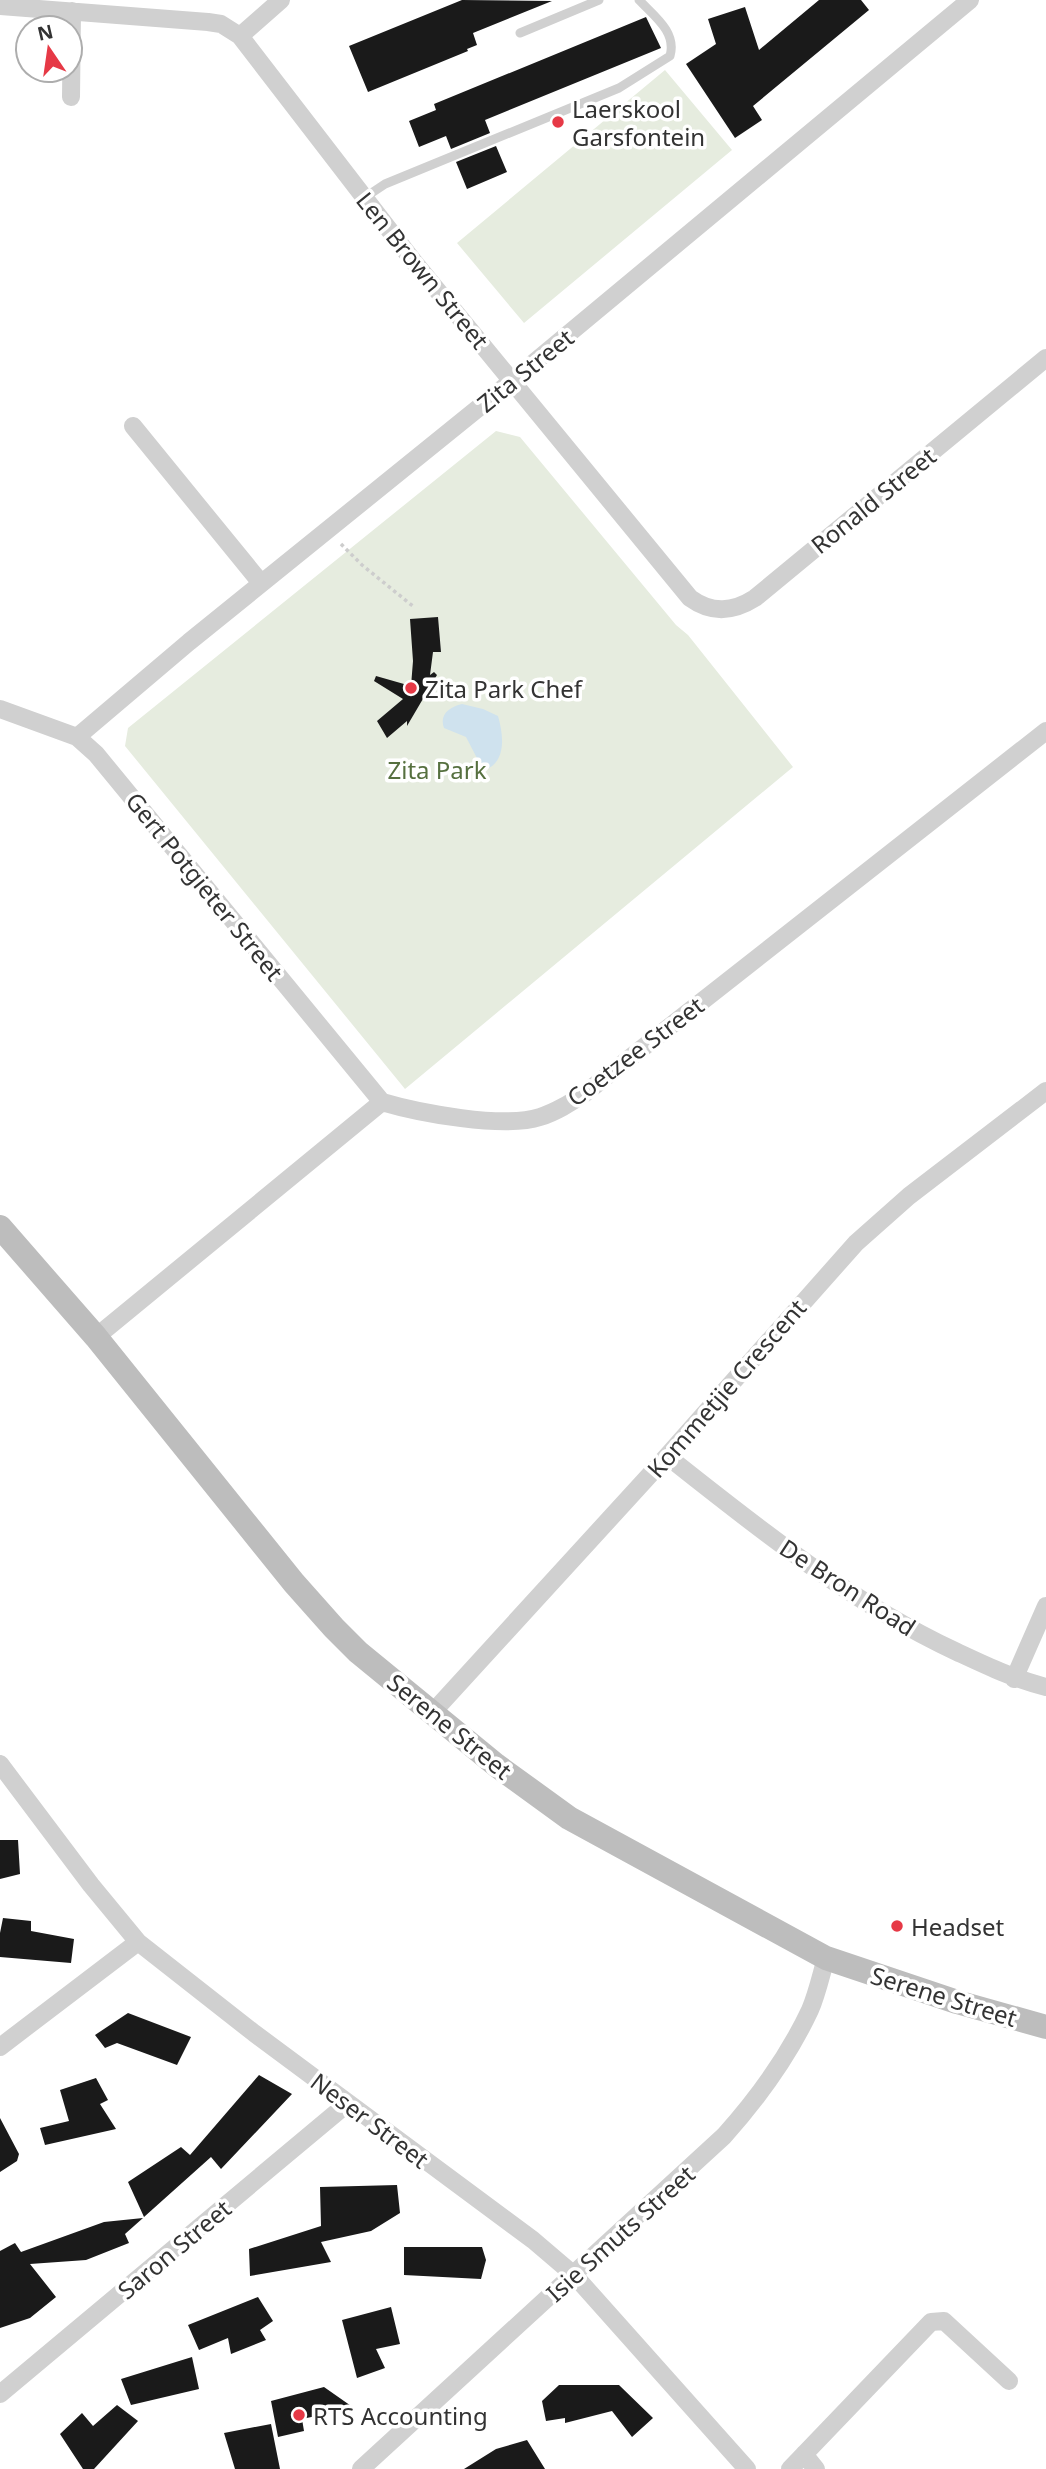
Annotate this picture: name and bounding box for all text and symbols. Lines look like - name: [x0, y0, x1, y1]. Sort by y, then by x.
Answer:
- north arrow: [14, 14, 84, 84]
- text: N: [35, 18, 56, 47]
- place label: Laerskool Garsfontein: [572, 92, 705, 153]
- marker: Laerskool Garsfontein: [550, 114, 566, 130]
- street label: Len Brown Street: [349, 185, 497, 356]
- street label: Zita Street: [470, 321, 580, 419]
- street label: Ronald Street: [804, 439, 943, 561]
- place label: Zita Park Chef: [425, 672, 584, 705]
- marker: Zita Park Chef: [403, 680, 419, 696]
- park label: Zita Park: [388, 753, 487, 786]
- street label: Gert Potgieter Street: [119, 785, 291, 987]
- street label: Coetzee Street: [560, 988, 710, 1113]
- street label: Kommetjie Crescent: [639, 1291, 813, 1484]
- street label: De Bron Road: [774, 1531, 922, 1643]
- street label: Serene Street: [381, 1666, 519, 1787]
- place label: Headset: [911, 1910, 1005, 1943]
- marker: Headset: [889, 1918, 905, 1934]
- street label: Serene Street: [867, 1958, 1021, 2034]
- street label: Neser Street: [304, 2065, 436, 2175]
- street label: Isie Smuts Street: [539, 2157, 702, 2309]
- street label: Saron Street: [110, 2192, 238, 2306]
- place label: RTS Accounting: [313, 2399, 488, 2432]
- marker: RTS Accounting: [291, 2407, 307, 2423]

